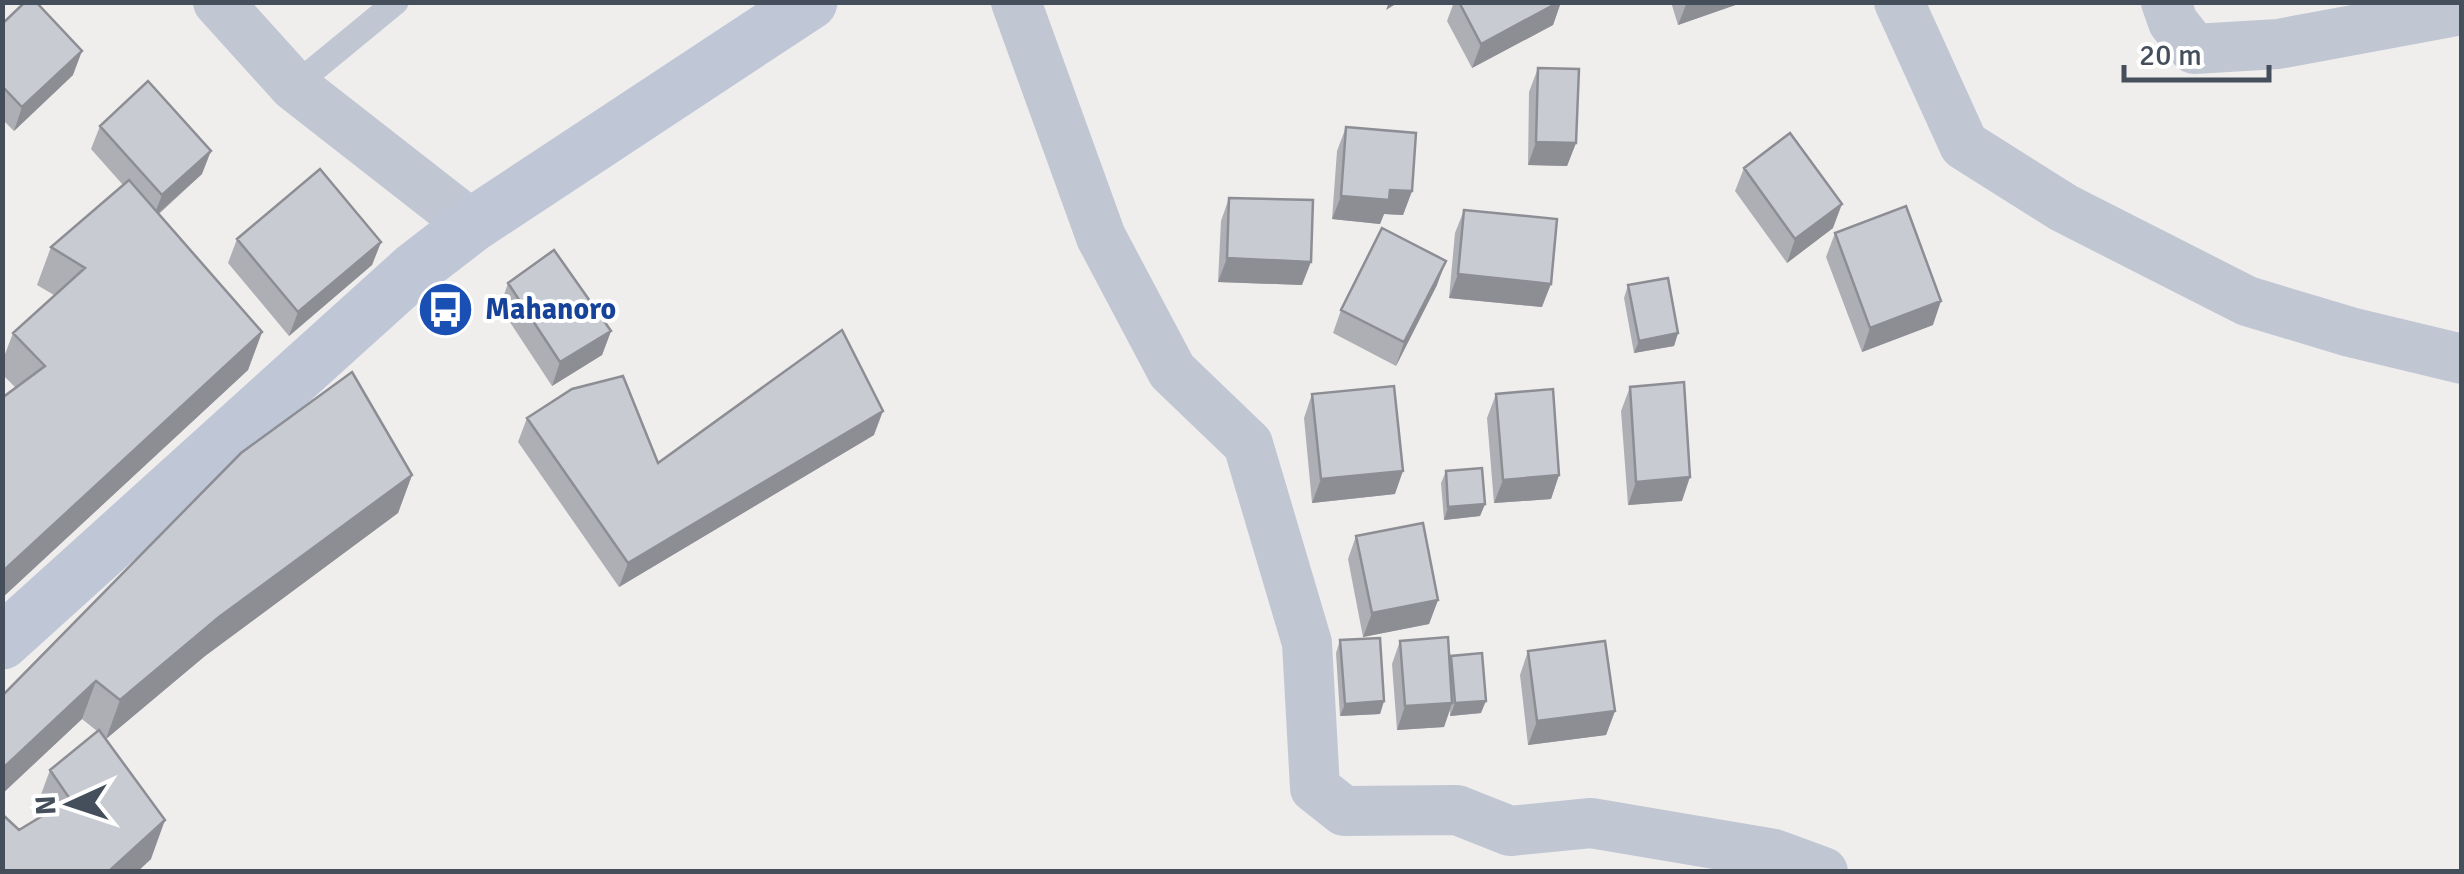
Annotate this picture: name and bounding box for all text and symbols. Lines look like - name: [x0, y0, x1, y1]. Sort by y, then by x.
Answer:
- scale bar: [2124, 20, 2269, 82]
- text: 20 m: [2139, 37, 2202, 74]
- bus stop icon: Mahanoro: [416, 279, 476, 339]
- place label: Mahanoro: [485, 291, 616, 328]
- north arrow: [20, 754, 120, 854]
- text: N: [29, 795, 64, 816]

